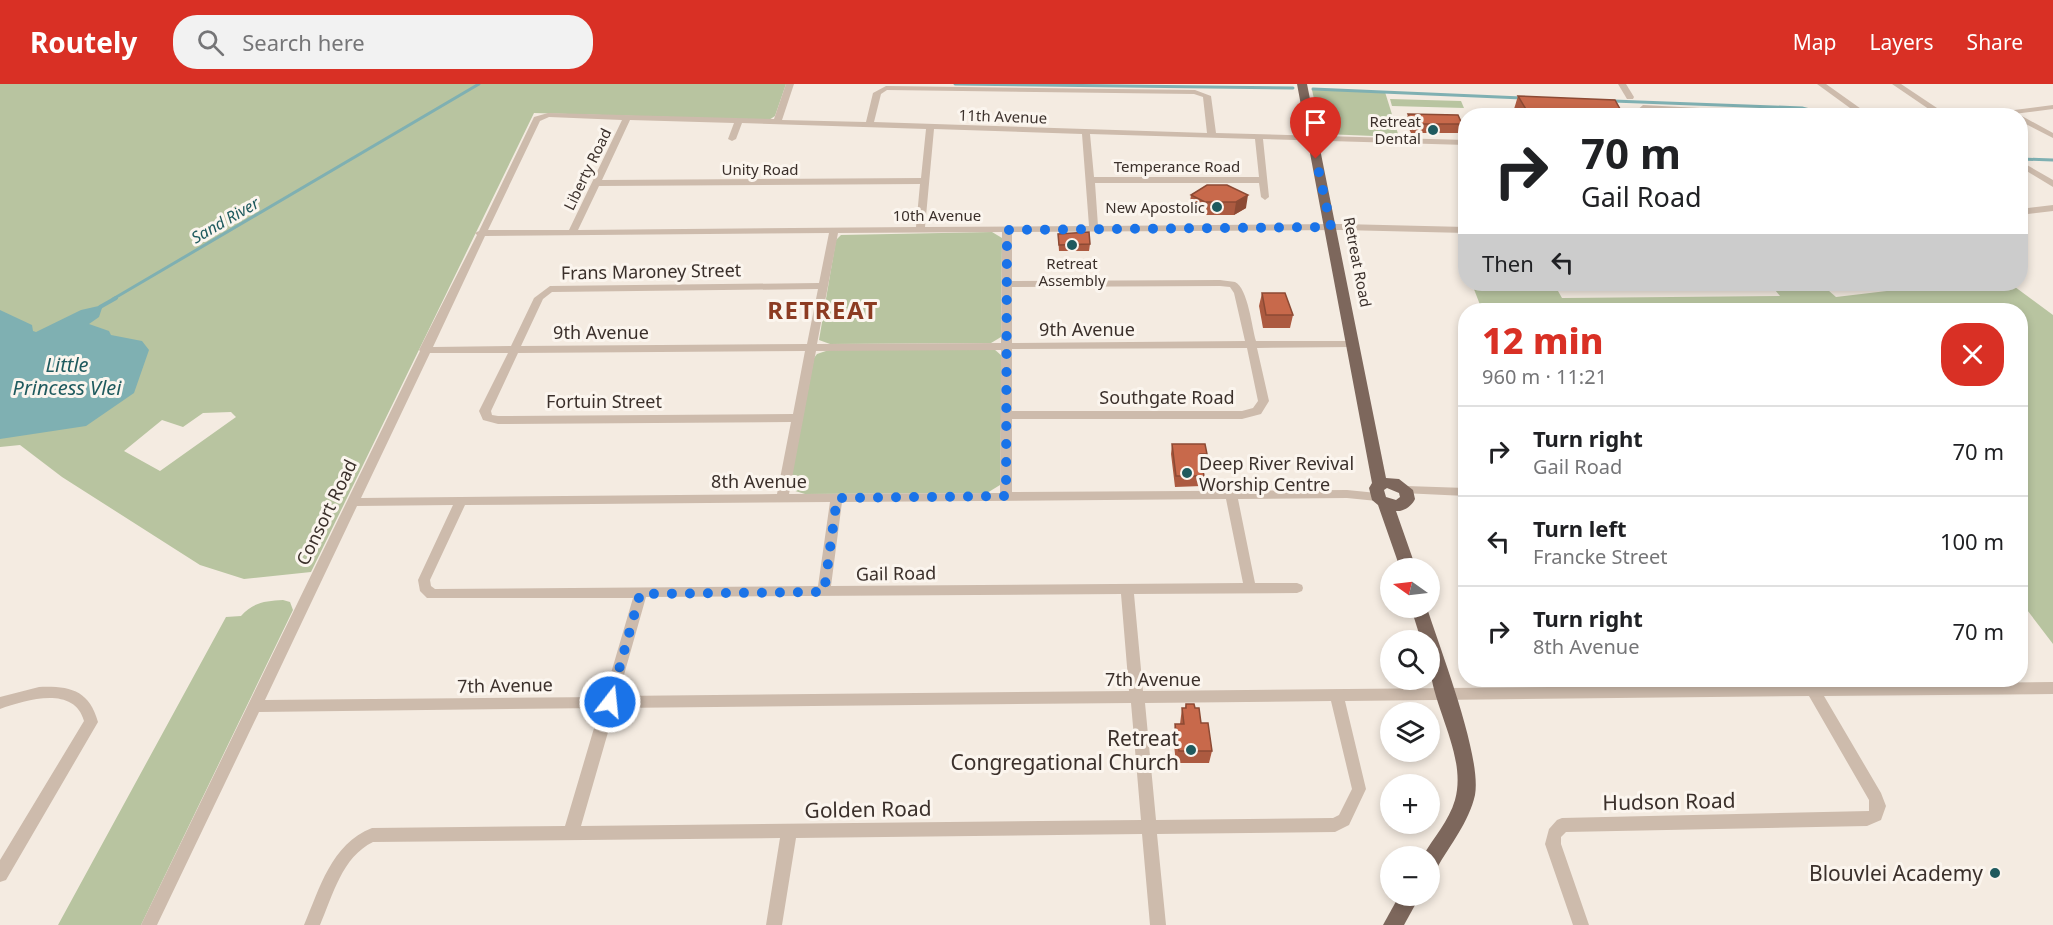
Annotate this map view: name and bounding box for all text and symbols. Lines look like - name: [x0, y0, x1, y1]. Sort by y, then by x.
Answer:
- search box: [173, 15, 593, 69]
- text: Routely: [30, 23, 137, 61]
- icon: search: [194, 26, 227, 59]
- text: Search here: [242, 27, 365, 57]
- text: Map: [1793, 28, 1837, 56]
- text: Layers: [1870, 28, 1934, 56]
- text: Share: [1967, 28, 2023, 56]
- pin: [1290, 97, 1341, 159]
- street label: 11th Avenue: [958, 104, 1048, 128]
- icon: arrive: [1299, 106, 1332, 139]
- place label: Retreat Dental: [1370, 111, 1422, 148]
- marker: Retreat Dental: [1426, 123, 1440, 137]
- text: 70 m: [1581, 124, 1681, 181]
- street label: Liberty Road: [559, 125, 615, 213]
- icon: right: [1482, 132, 1560, 210]
- street label: Temperance Road: [1114, 156, 1240, 176]
- street label: Unity Road: [721, 159, 799, 179]
- text: Gail Road: [1581, 178, 1702, 215]
- water label: Sand River: [187, 191, 264, 248]
- place label: New Apostolic: [1105, 197, 1205, 217]
- marker: New Apostolic: [1210, 200, 1224, 214]
- street label: 10th Avenue: [893, 205, 981, 225]
- street label: Retreat Road: [1339, 215, 1377, 309]
- marker: Retreat Assembly: [1065, 238, 1079, 252]
- icon: left: [1546, 246, 1579, 279]
- text: Then: [1482, 248, 1534, 278]
- place label: Retreat Assembly: [1038, 253, 1106, 290]
- street label: Frans Maroney Street: [561, 257, 742, 285]
- district label: RETREAT: [767, 293, 879, 326]
- text: 12 min: [1482, 316, 1603, 365]
- street label: 9th Avenue: [1039, 317, 1135, 341]
- street label: 9th Avenue: [553, 320, 649, 344]
- button: close: [1941, 323, 2004, 386]
- water label: Little Princess Vlei: [13, 351, 122, 401]
- text: 960 m · 11:21: [1482, 363, 1607, 390]
- street label: Southgate Road: [1099, 385, 1235, 409]
- street label: Fortuin Street: [546, 389, 662, 413]
- text: Turn right: [1533, 423, 1643, 453]
- icon: right: [1482, 435, 1515, 468]
- text: 70 m: [1953, 436, 2004, 466]
- place label: Deep River Revival Worship Centre: [1199, 451, 1354, 496]
- text: Gail Road: [1533, 453, 1622, 480]
- street label: Consort Road: [290, 455, 362, 569]
- marker: Deep River Revival Worship Centre: [1180, 466, 1194, 480]
- street label: 8th Avenue: [711, 469, 807, 493]
- text: Turn left: [1533, 513, 1627, 543]
- icon: left: [1482, 525, 1515, 558]
- text: 100 m: [1940, 526, 2004, 556]
- text: Francke Street: [1533, 543, 1667, 570]
- north arrow: [1380, 558, 1440, 618]
- map controls: [1380, 558, 1440, 906]
- street label: Gail Road: [856, 560, 936, 586]
- text: Turn right: [1533, 603, 1643, 633]
- icon: right: [1482, 615, 1515, 648]
- text: 70 m: [1953, 616, 2004, 646]
- button: search: [1380, 630, 1440, 690]
- text: 8th Avenue: [1533, 633, 1639, 660]
- street label: 7th Avenue: [1105, 667, 1201, 691]
- position arrow: [578, 670, 642, 734]
- street label: 7th Avenue: [457, 672, 553, 698]
- button: layers: [1380, 702, 1440, 762]
- place label: Retreat Congregational Church: [950, 724, 1179, 776]
- marker: Retreat Congregational Church: [1184, 743, 1198, 757]
- button: +: [1380, 774, 1440, 834]
- street label: Hudson Road: [1602, 786, 1736, 816]
- street label: Golden Road: [804, 794, 932, 824]
- button: −: [1380, 846, 1440, 906]
- place label: Blouvlei Academy: [1809, 859, 1983, 887]
- marker: Blouvlei Academy: [1988, 866, 2002, 880]

